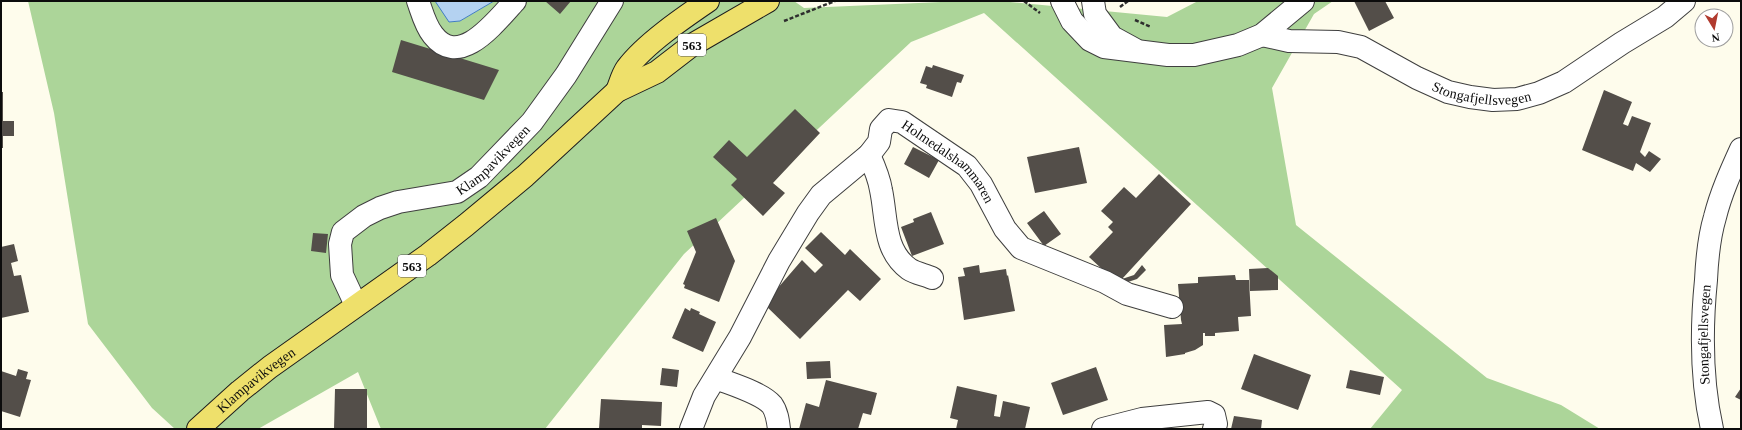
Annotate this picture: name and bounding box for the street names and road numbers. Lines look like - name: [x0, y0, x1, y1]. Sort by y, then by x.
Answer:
- road number: 563: [678, 34, 706, 56]
- street label: Stongafjellsvegen: [1430, 79, 1533, 108]
- street label: Holmedalshammaren: [899, 117, 997, 205]
- street label: Klampavikvegen: [453, 122, 533, 198]
- road number: 563: [398, 255, 426, 277]
- street label: Stongafjellsvegen: [1696, 284, 1714, 385]
- street label: Klampavikvegen: [214, 345, 298, 416]

